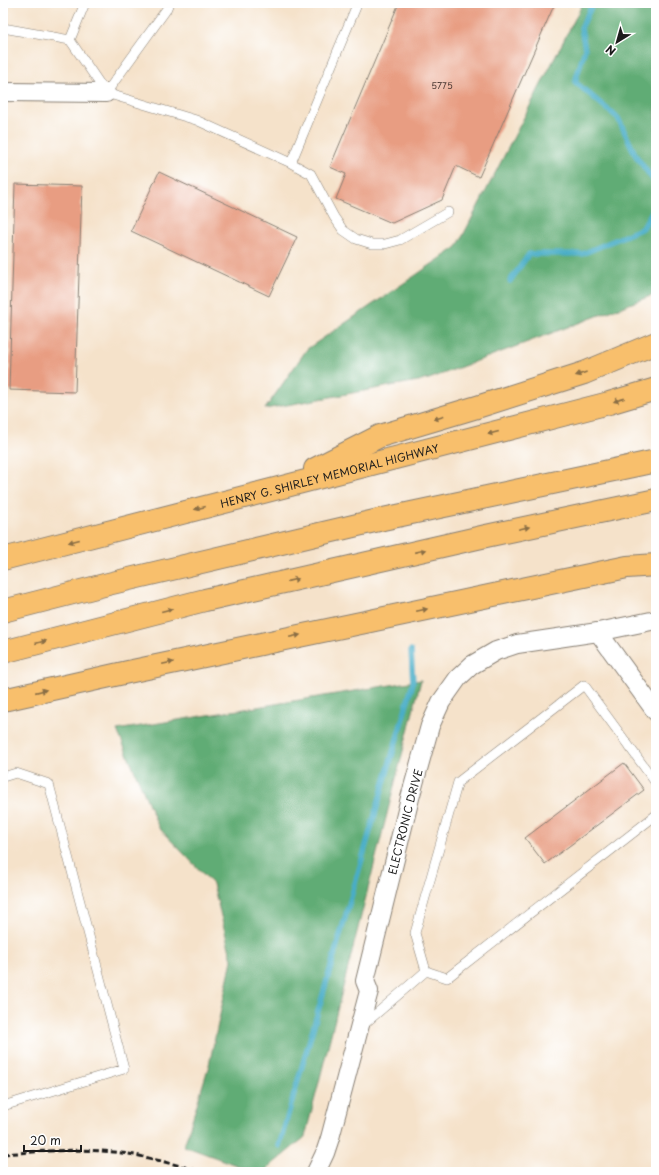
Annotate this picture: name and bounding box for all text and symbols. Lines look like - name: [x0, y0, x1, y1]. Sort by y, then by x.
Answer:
- north arrow: [597, 22, 637, 62]
- text: N: [602, 41, 619, 60]
- house number: 5775: [431, 78, 453, 92]
- one-way arrow: [575, 371, 587, 377]
- one-way arrow: [612, 397, 624, 403]
- one-way arrow: [433, 415, 445, 421]
- one-way arrow: [487, 430, 499, 436]
- street label: HENRY G. SHIRLEY MEMORIAL HIGHWAY: [218, 439, 441, 511]
- one-way arrow: [194, 505, 206, 511]
- one-way arrow: [518, 524, 530, 530]
- one-way arrow: [68, 538, 81, 544]
- one-way arrow: [414, 548, 426, 554]
- one-way arrow: [287, 577, 299, 583]
- one-way arrow: [416, 606, 429, 612]
- one-way arrow: [161, 607, 173, 613]
- one-way arrow: [289, 633, 301, 639]
- one-way arrow: [35, 639, 47, 645]
- one-way arrow: [162, 660, 174, 666]
- one-way arrow: [35, 688, 47, 694]
- street label: ELECTRONIC DRIVE: [383, 767, 426, 876]
- scale bar: [24, 1127, 81, 1153]
- text: 20 m: [30, 1131, 61, 1149]

